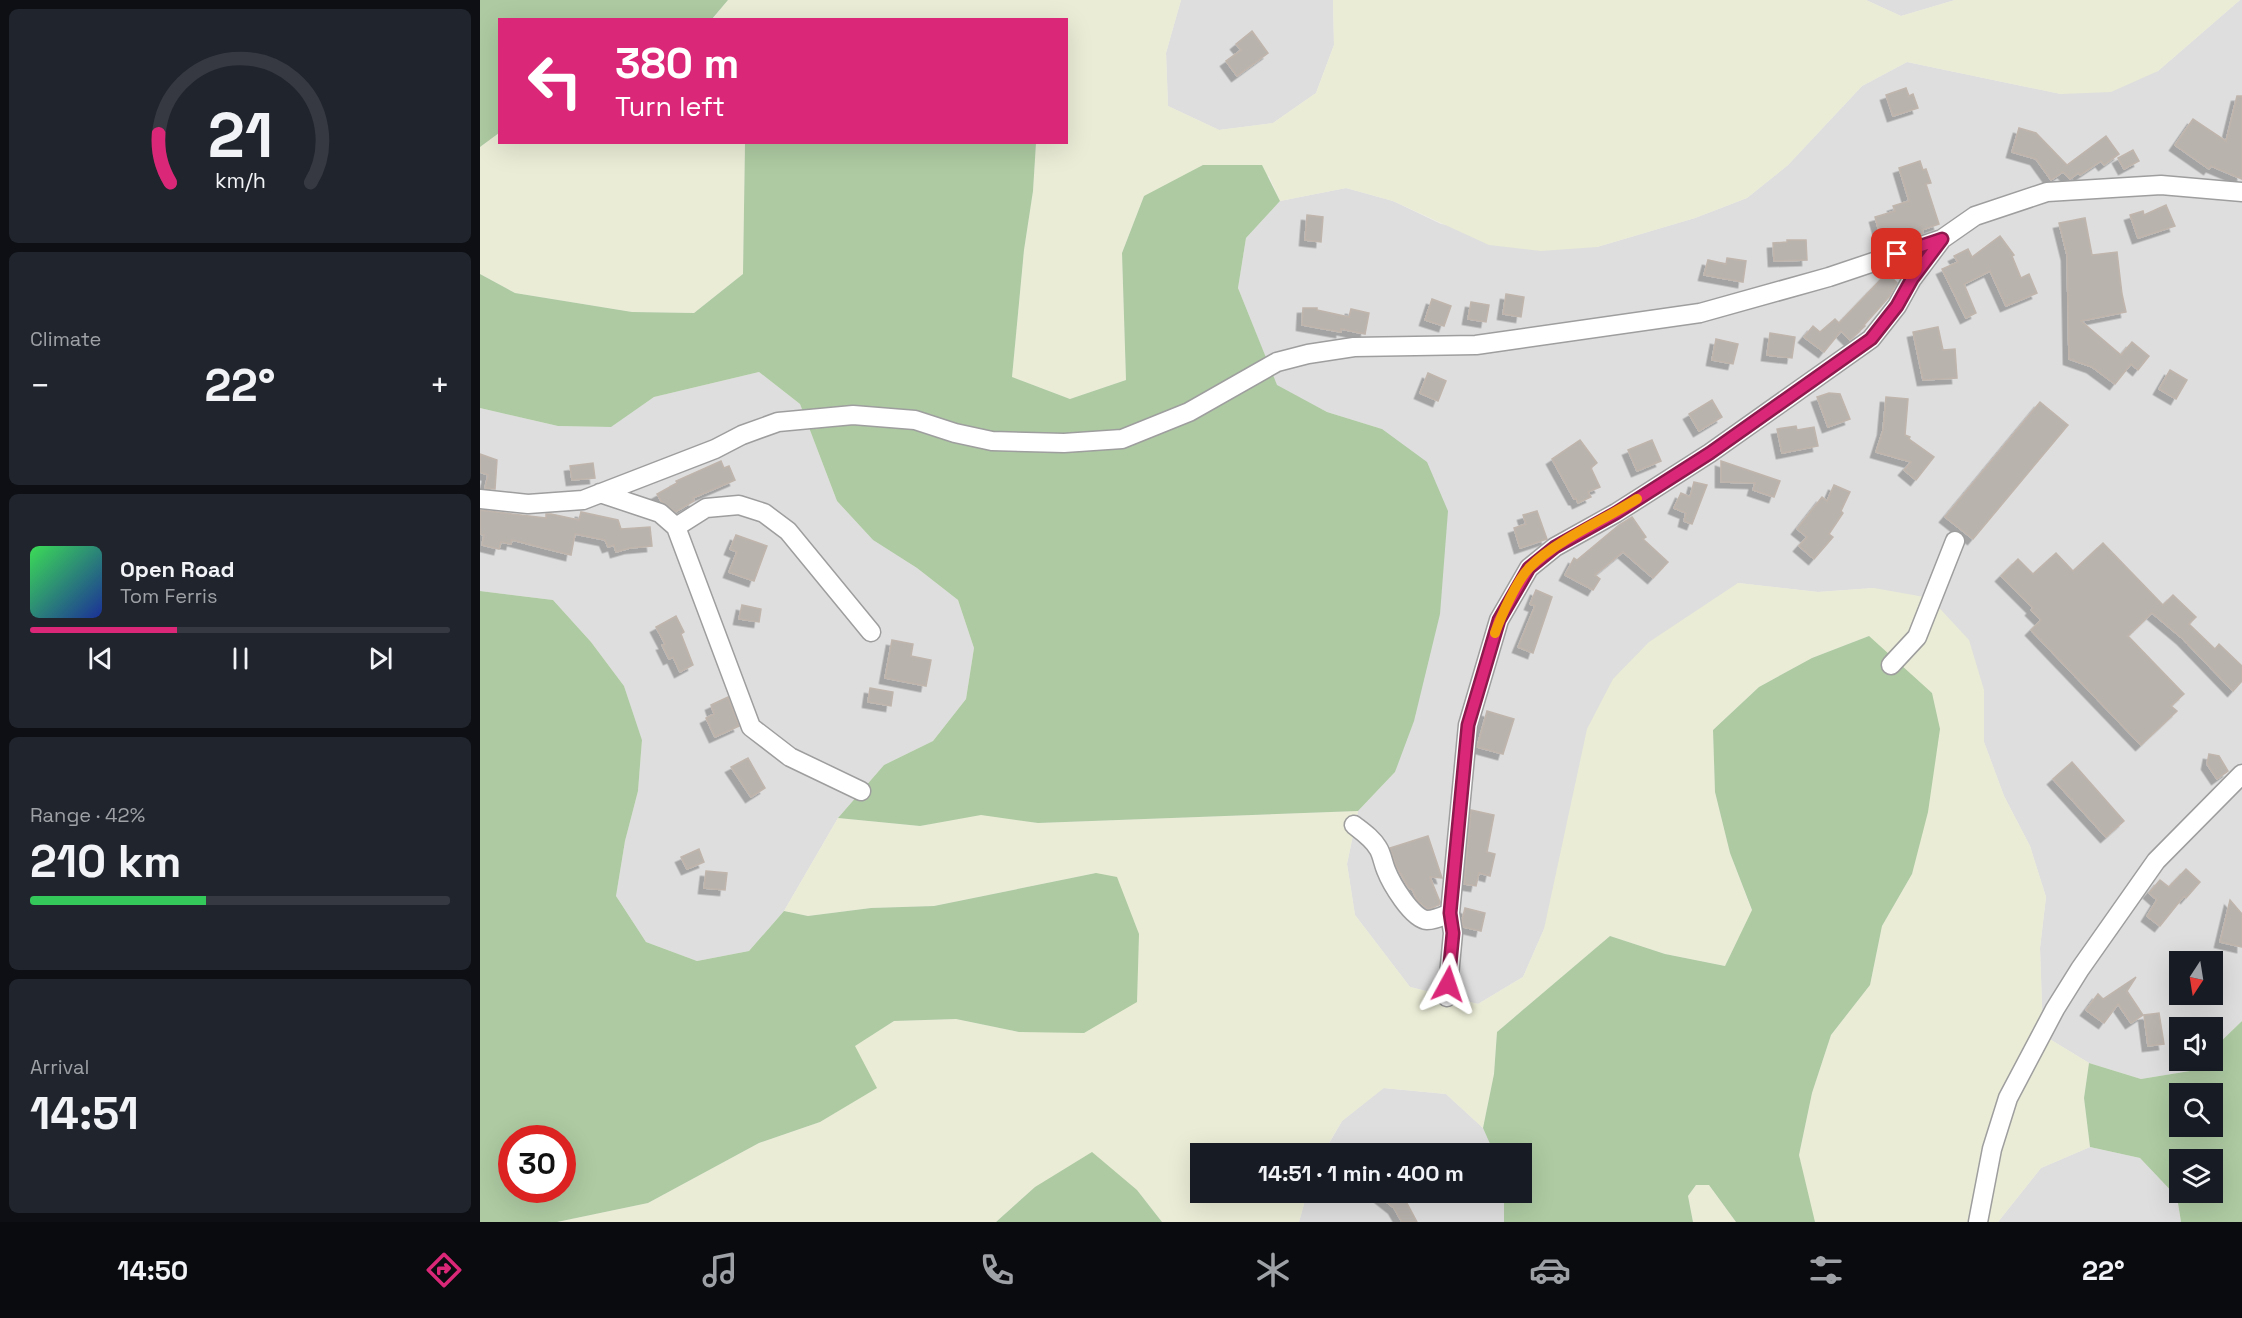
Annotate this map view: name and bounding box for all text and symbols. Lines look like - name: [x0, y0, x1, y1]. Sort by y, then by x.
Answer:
- text: 380 m: [615, 37, 740, 90]
- icon: left: [516, 42, 594, 120]
- text: Turn left: [615, 89, 725, 124]
- text: 21: [207, 96, 273, 175]
- text: km/h: [214, 167, 266, 194]
- pin: [1871, 228, 1922, 279]
- icon: arrive: [1880, 237, 1913, 270]
- text: Climate: [30, 326, 101, 352]
- text: 22°: [204, 357, 276, 414]
- text: −: [30, 365, 50, 407]
- text: +: [430, 365, 450, 407]
- text: Open Road: [120, 555, 235, 583]
- text: Tom Ferris: [120, 583, 218, 609]
- icon: previous: [84, 642, 117, 675]
- icon: pause: [224, 642, 257, 675]
- icon: next: [364, 642, 397, 675]
- text: Range · 42%: [30, 802, 145, 828]
- text: 210 km: [30, 833, 181, 890]
- north arrow: [2169, 951, 2223, 1005]
- map controls: [2169, 951, 2223, 1203]
- position arrow: [1416, 952, 1480, 1016]
- button: sound: [2169, 1017, 2223, 1071]
- text: Arrival: [30, 1054, 89, 1080]
- button: search: [2169, 1083, 2223, 1137]
- text: 14:51: [30, 1085, 139, 1142]
- speed limit sign: 30: [498, 1125, 576, 1203]
- button: layers: [2169, 1149, 2223, 1203]
- text: 14:51 · 1 min · 400 m: [1258, 1159, 1464, 1187]
- icon: directions: [423, 1249, 465, 1291]
- icon: music: [699, 1249, 741, 1291]
- icon: phone: [976, 1249, 1018, 1291]
- icon: climate: [1252, 1249, 1294, 1291]
- icon: car: [1529, 1249, 1571, 1291]
- icon: filters: [1805, 1249, 1847, 1291]
- text: 14:50: [117, 1253, 188, 1288]
- text: 22°: [2082, 1253, 2125, 1288]

